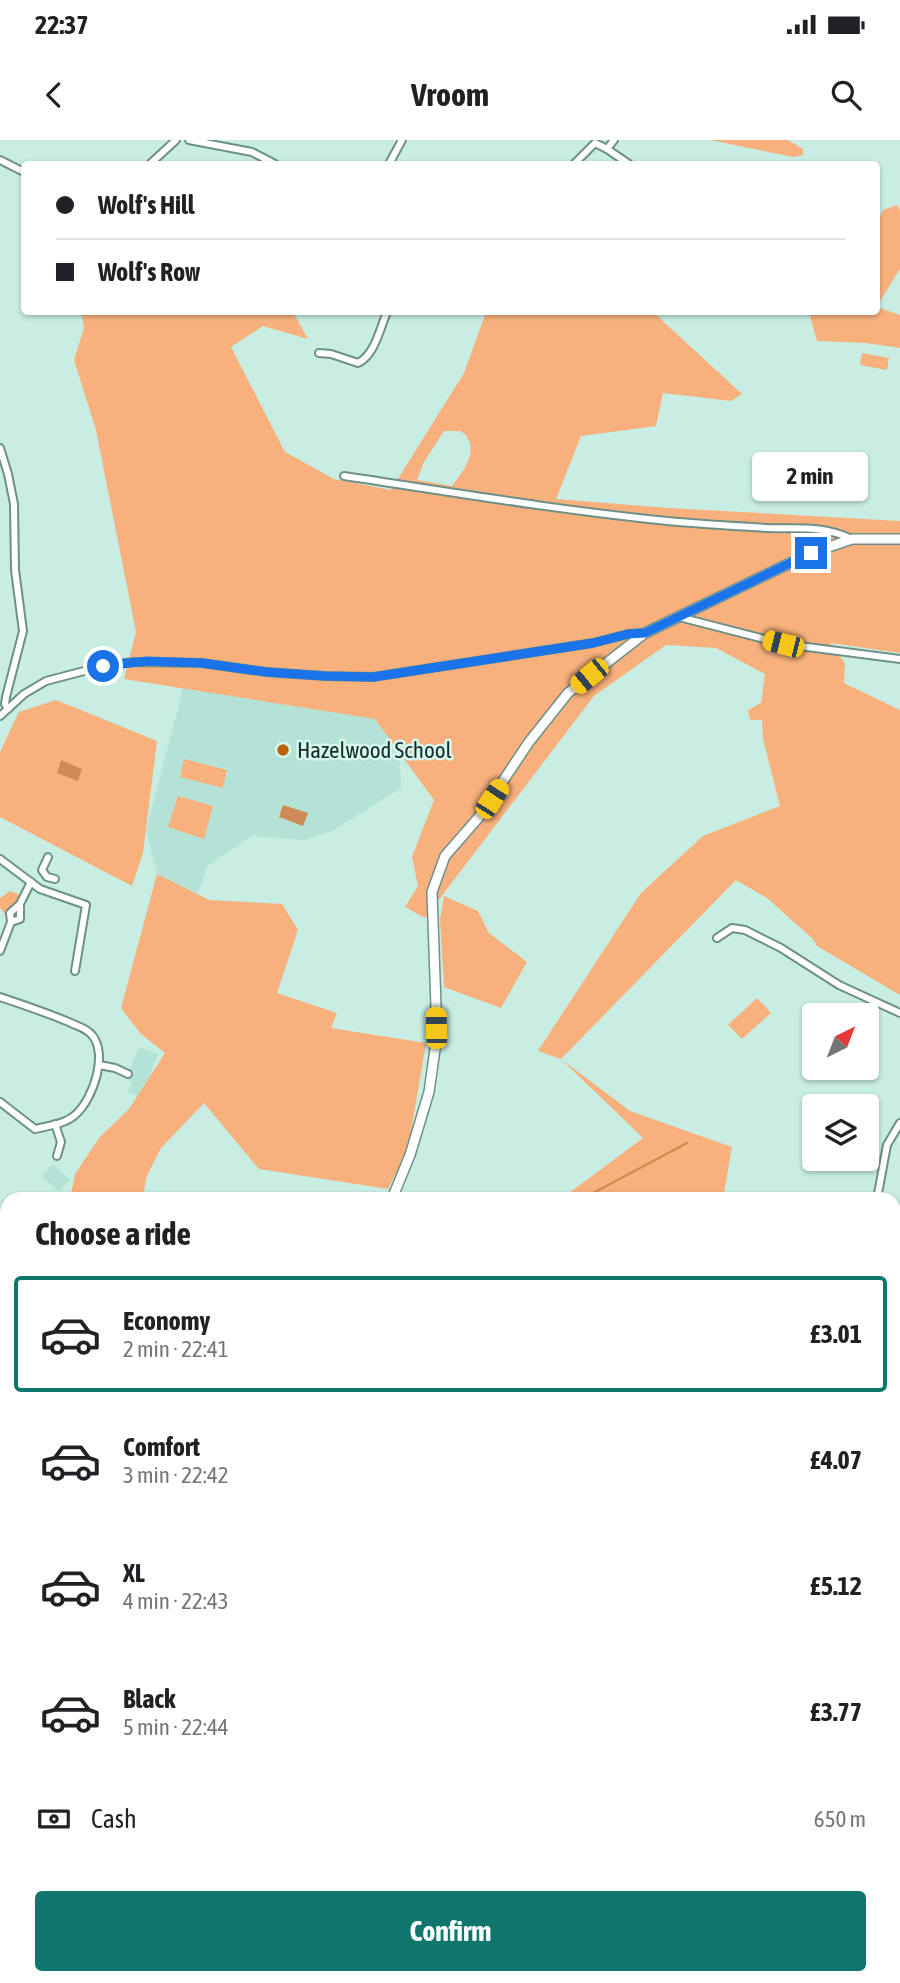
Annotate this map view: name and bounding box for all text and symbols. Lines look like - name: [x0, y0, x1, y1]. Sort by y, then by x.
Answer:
- text: 22:37: [35, 10, 89, 40]
- icon: back: [35, 76, 73, 114]
- text: Vroom: [411, 76, 489, 113]
- icon: search: [827, 76, 865, 114]
- text: Wolf's Hill: [98, 190, 195, 220]
- text: Wolf's Row: [98, 257, 200, 287]
- callout: 2 min: [753, 452, 869, 500]
- text: 2 min: [787, 463, 833, 489]
- route end: [795, 537, 827, 569]
- car: [761, 629, 806, 659]
- route start: [87, 650, 119, 682]
- car: [567, 655, 612, 697]
- place label: Hazelwood School: [297, 737, 452, 763]
- marker: Hazelwood School: [275, 742, 291, 758]
- car: [472, 776, 513, 822]
- north arrow: [802, 1003, 878, 1080]
- map controls: [802, 1003, 879, 1171]
- car: [426, 1007, 447, 1049]
- button: layers: [802, 1094, 879, 1171]
- text: Choose a ride: [35, 1215, 191, 1252]
- icon: car: [39, 1303, 102, 1366]
- text: Economy: [123, 1306, 210, 1336]
- text: £3.01: [810, 1319, 862, 1349]
- text: 2 min · 22:41: [123, 1336, 229, 1362]
- icon: car: [39, 1429, 102, 1492]
- text: Comfort: [123, 1432, 200, 1462]
- text: £4.07: [810, 1445, 862, 1475]
- text: 3 min · 22:42: [123, 1462, 229, 1488]
- icon: car: [39, 1555, 102, 1618]
- text: XL: [123, 1558, 145, 1588]
- text: £5.12: [810, 1571, 862, 1601]
- text: 4 min · 22:43: [123, 1588, 229, 1614]
- icon: car: [39, 1681, 102, 1744]
- text: Black: [123, 1684, 175, 1714]
- text: £3.77: [810, 1697, 862, 1727]
- text: 5 min · 22:44: [123, 1714, 229, 1740]
- icon: cash: [35, 1800, 73, 1838]
- text: Cash: [91, 1804, 137, 1834]
- text: 650 m: [814, 1806, 866, 1832]
- button: Confirm: [35, 1891, 866, 1971]

